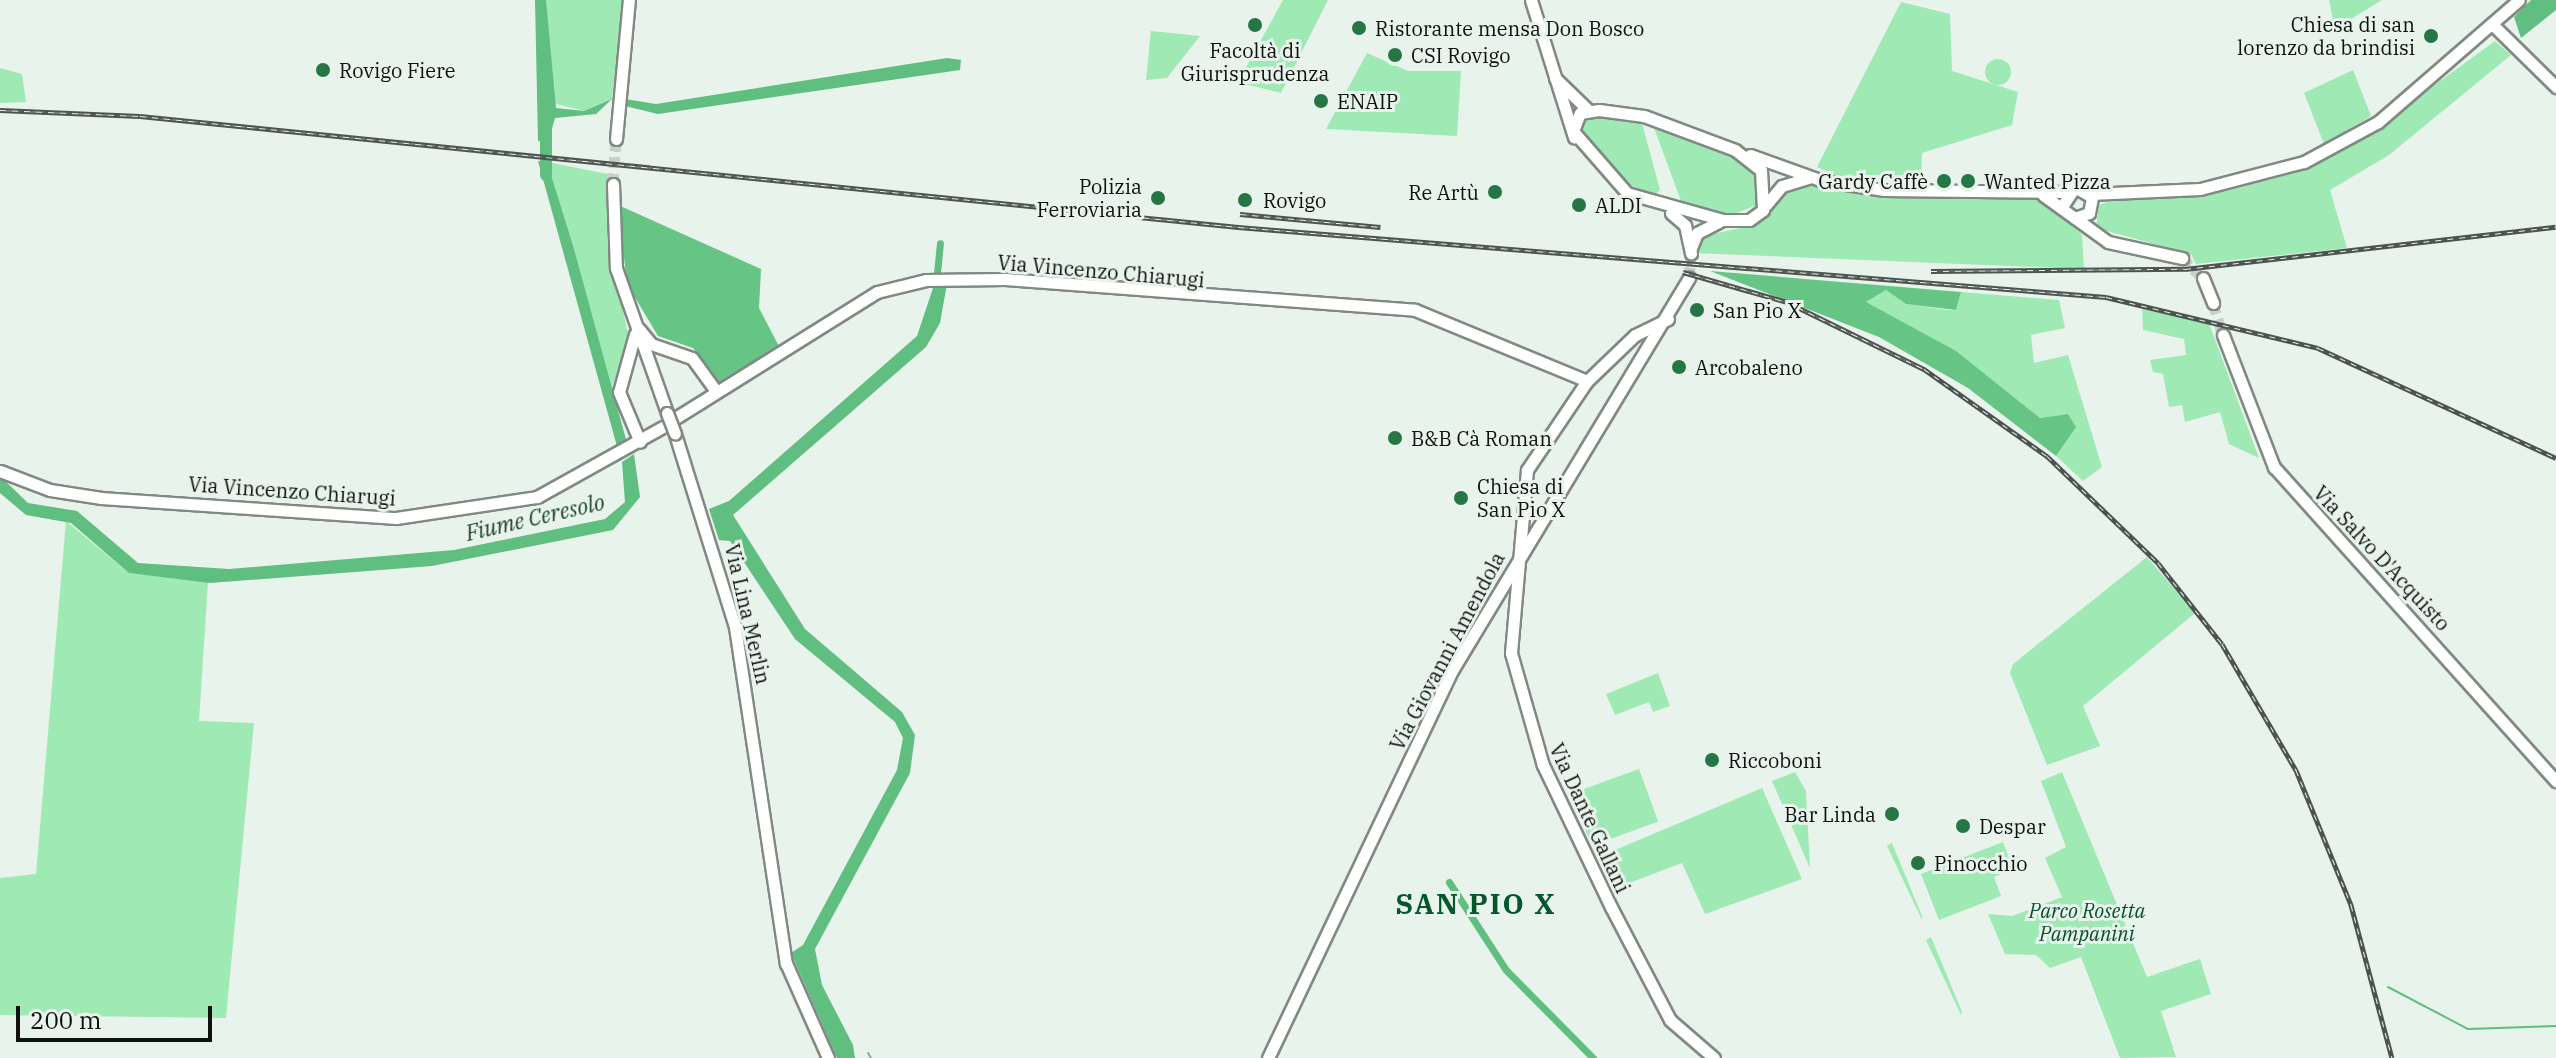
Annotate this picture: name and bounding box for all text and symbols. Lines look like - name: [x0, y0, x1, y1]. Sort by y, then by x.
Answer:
- place label: Chiesa di san lorenzo da brindisi: [2237, 12, 2415, 59]
- marker: Facoltà di Giurisprudenza: [1246, 16, 1264, 34]
- place label: Ristorante mensa Don Bosco: [1375, 16, 1644, 40]
- marker: Ristorante mensa Don Bosco: [1350, 19, 1368, 37]
- marker: Chiesa di san lorenzo da brindisi: [2422, 27, 2440, 45]
- place label: Facoltà di Giurisprudenza: [1181, 38, 1329, 85]
- place label: CSI Rovigo: [1411, 43, 1511, 67]
- marker: CSI Rovigo: [1386, 46, 1404, 64]
- place label: Rovigo Fiere: [339, 58, 455, 82]
- marker: Rovigo Fiere: [314, 61, 332, 79]
- place label: ENAIP: [1337, 89, 1398, 113]
- marker: ENAIP: [1312, 92, 1330, 110]
- place label: Gardy Caffè: [1818, 169, 1928, 193]
- place label: Wanted Pizza: [1984, 169, 2111, 193]
- marker: Gardy Caffè: [1935, 172, 1953, 190]
- marker: Wanted Pizza: [1959, 172, 1977, 190]
- place label: Polizia Ferroviaria: [1037, 174, 1142, 221]
- place label: Re Artù: [1408, 180, 1479, 204]
- marker: Re Artù: [1486, 183, 1504, 201]
- place label: Rovigo: [1263, 188, 1326, 212]
- marker: Polizia Ferroviaria: [1149, 189, 1167, 207]
- marker: Rovigo: [1234, 189, 1256, 211]
- place label: ALDI: [1595, 193, 1642, 217]
- marker: ALDI: [1570, 196, 1588, 214]
- street label: Via Vincenzo Chiarugi: [996, 250, 1206, 292]
- place label: San Pio X: [1713, 298, 1801, 322]
- marker: San Pio X: [1688, 301, 1706, 319]
- place label: Arcobaleno: [1695, 355, 1803, 379]
- marker: Arcobaleno: [1670, 358, 1688, 376]
- place label: B&B Cà Roman: [1411, 426, 1552, 450]
- marker: B&B Cà Roman: [1386, 429, 1404, 447]
- street label: Via Vincenzo Chiarugi: [188, 472, 396, 510]
- place label: Chiesa di San Pio X: [1477, 474, 1565, 521]
- street label: Via Salvo D'Acquisto: [2309, 481, 2455, 635]
- water label: Fiume Ceresolo: [463, 488, 607, 546]
- marker: Chiesa di San Pio X: [1452, 489, 1470, 507]
- street label: Via Lina Merlin: [720, 541, 776, 687]
- street label: Via Giovanni Amendola: [1385, 548, 1509, 754]
- street label: Via Dante Gallani: [1545, 739, 1635, 897]
- place label: Riccoboni: [1728, 748, 1822, 772]
- marker: Riccoboni: [1703, 751, 1721, 769]
- place label: Bar Linda: [1784, 802, 1876, 826]
- marker: Bar Linda: [1883, 805, 1901, 823]
- place label: Despar: [1979, 814, 2046, 838]
- marker: Despar: [1954, 817, 1972, 835]
- place label: Pinocchio: [1934, 851, 2028, 875]
- marker: Pinocchio: [1909, 854, 1927, 872]
- district label: SAN PIO X: [1395, 887, 1557, 921]
- park label: Parco Rosetta Pampanini: [2029, 899, 2145, 946]
- scale bar: [20, 990, 216, 1040]
- text: 200 m: [30, 1004, 102, 1036]

